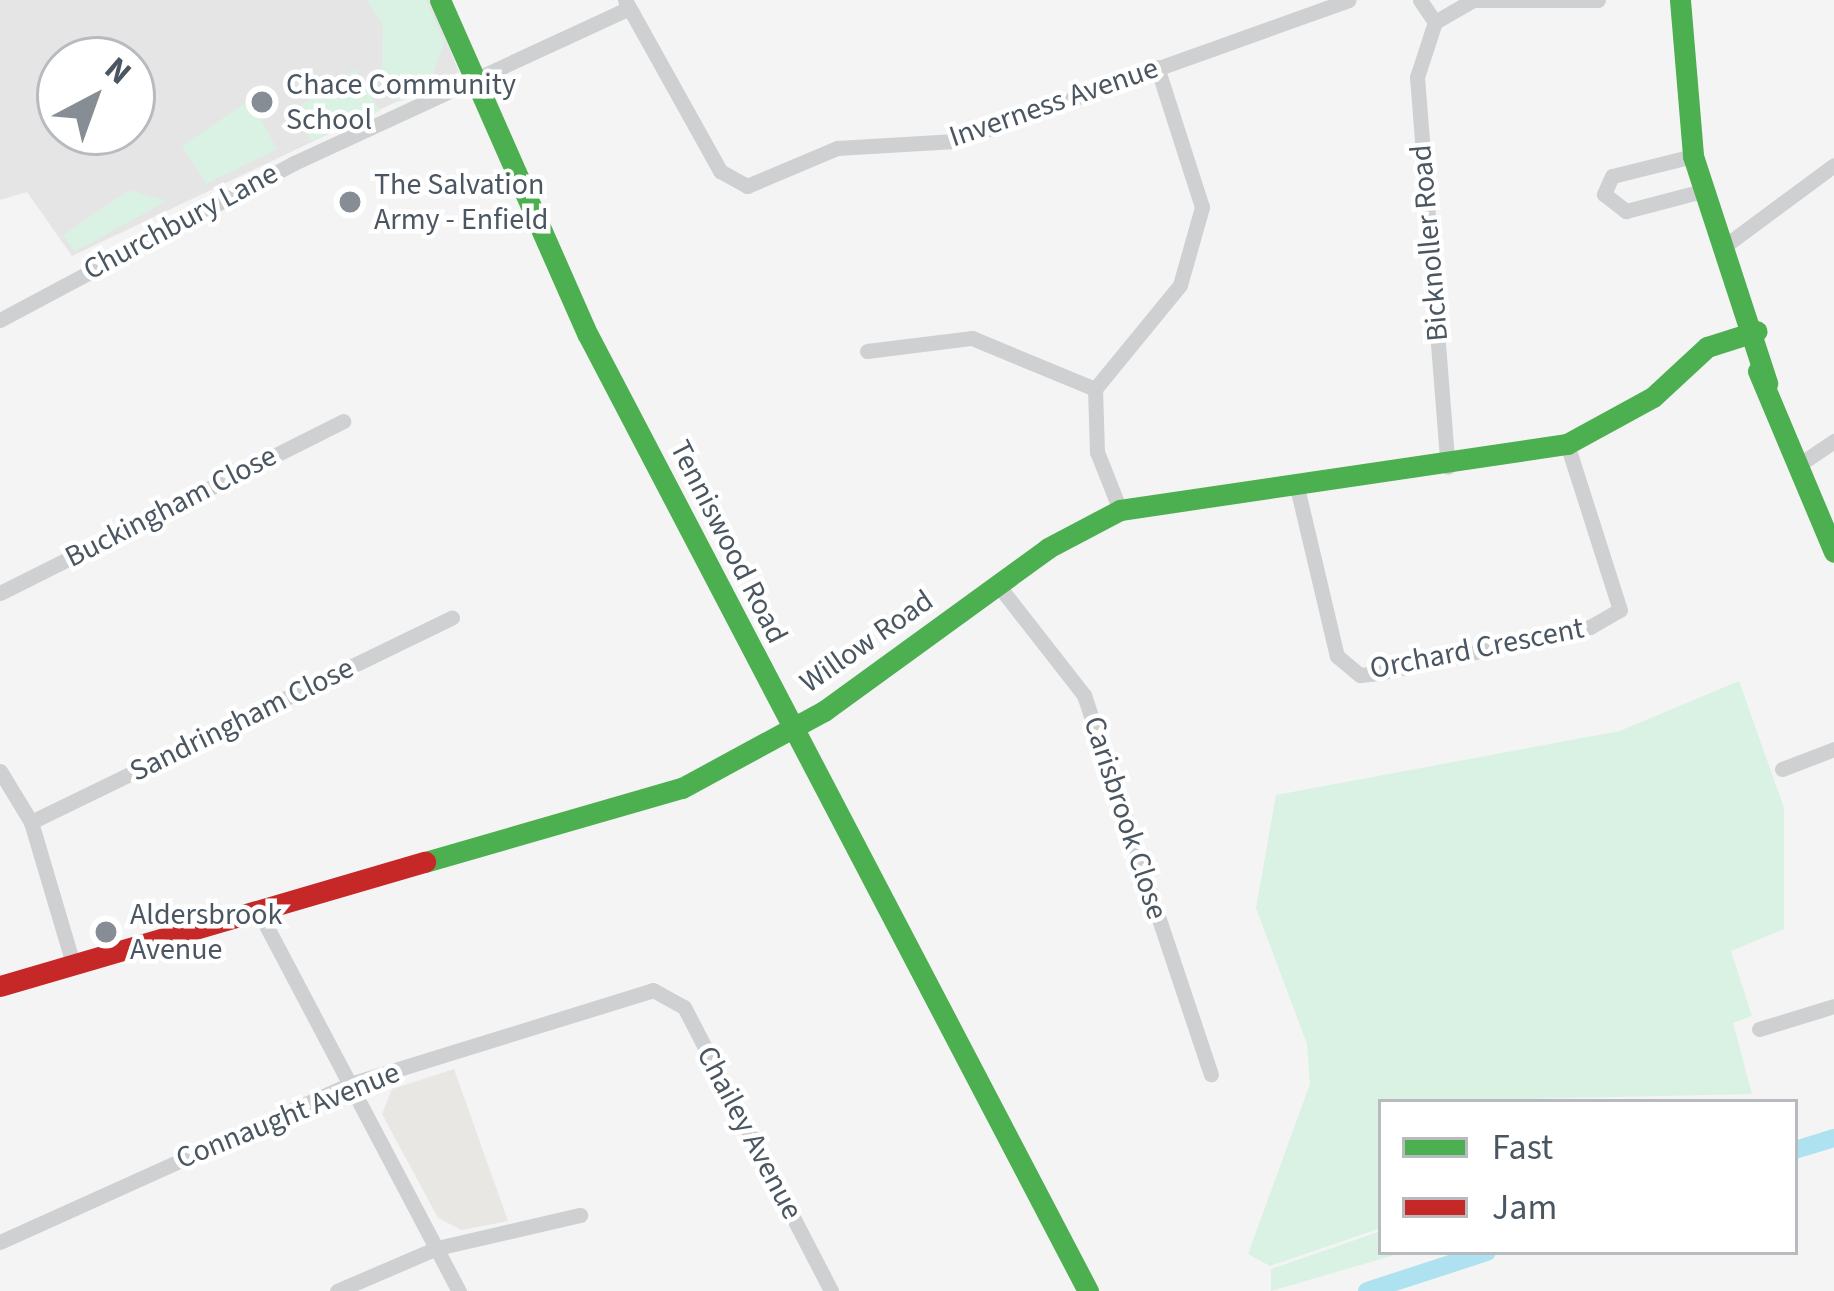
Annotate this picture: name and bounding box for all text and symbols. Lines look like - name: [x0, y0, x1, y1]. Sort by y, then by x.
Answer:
- north arrow: [36, 36, 156, 156]
- text: N: [94, 46, 142, 96]
- street label: Inverness Avenue: [945, 50, 1163, 156]
- place label: Chace Community School: [286, 67, 516, 138]
- marker: Chace Community School: [249, 89, 275, 115]
- street label: Bicknoller Road: [1403, 143, 1457, 343]
- street label: Churchbury Lane: [78, 156, 284, 288]
- place label: The Salvation Army - Enfield: [374, 167, 548, 237]
- marker: The Salvation Army - Enfield: [337, 189, 363, 215]
- street label: Tenniswood Road: [661, 435, 795, 649]
- street label: Buckingham Close: [59, 438, 283, 576]
- street label: Willow Road: [793, 583, 941, 701]
- street label: Orchard Crescent: [1367, 611, 1587, 687]
- street label: Sandringham Close: [124, 650, 360, 790]
- street label: Carisbrook Close: [1075, 712, 1175, 924]
- place label: Aldersbrook Avenue: [130, 897, 282, 968]
- marker: Aldersbrook Avenue: [93, 919, 119, 945]
- street label: Chailey Avenue: [688, 1040, 810, 1226]
- street label: Connaught Avenue: [171, 1055, 405, 1177]
- legend: [1378, 1099, 1798, 1255]
- text: Fast: [1492, 1122, 1553, 1173]
- text: Jam: [1492, 1182, 1557, 1233]

